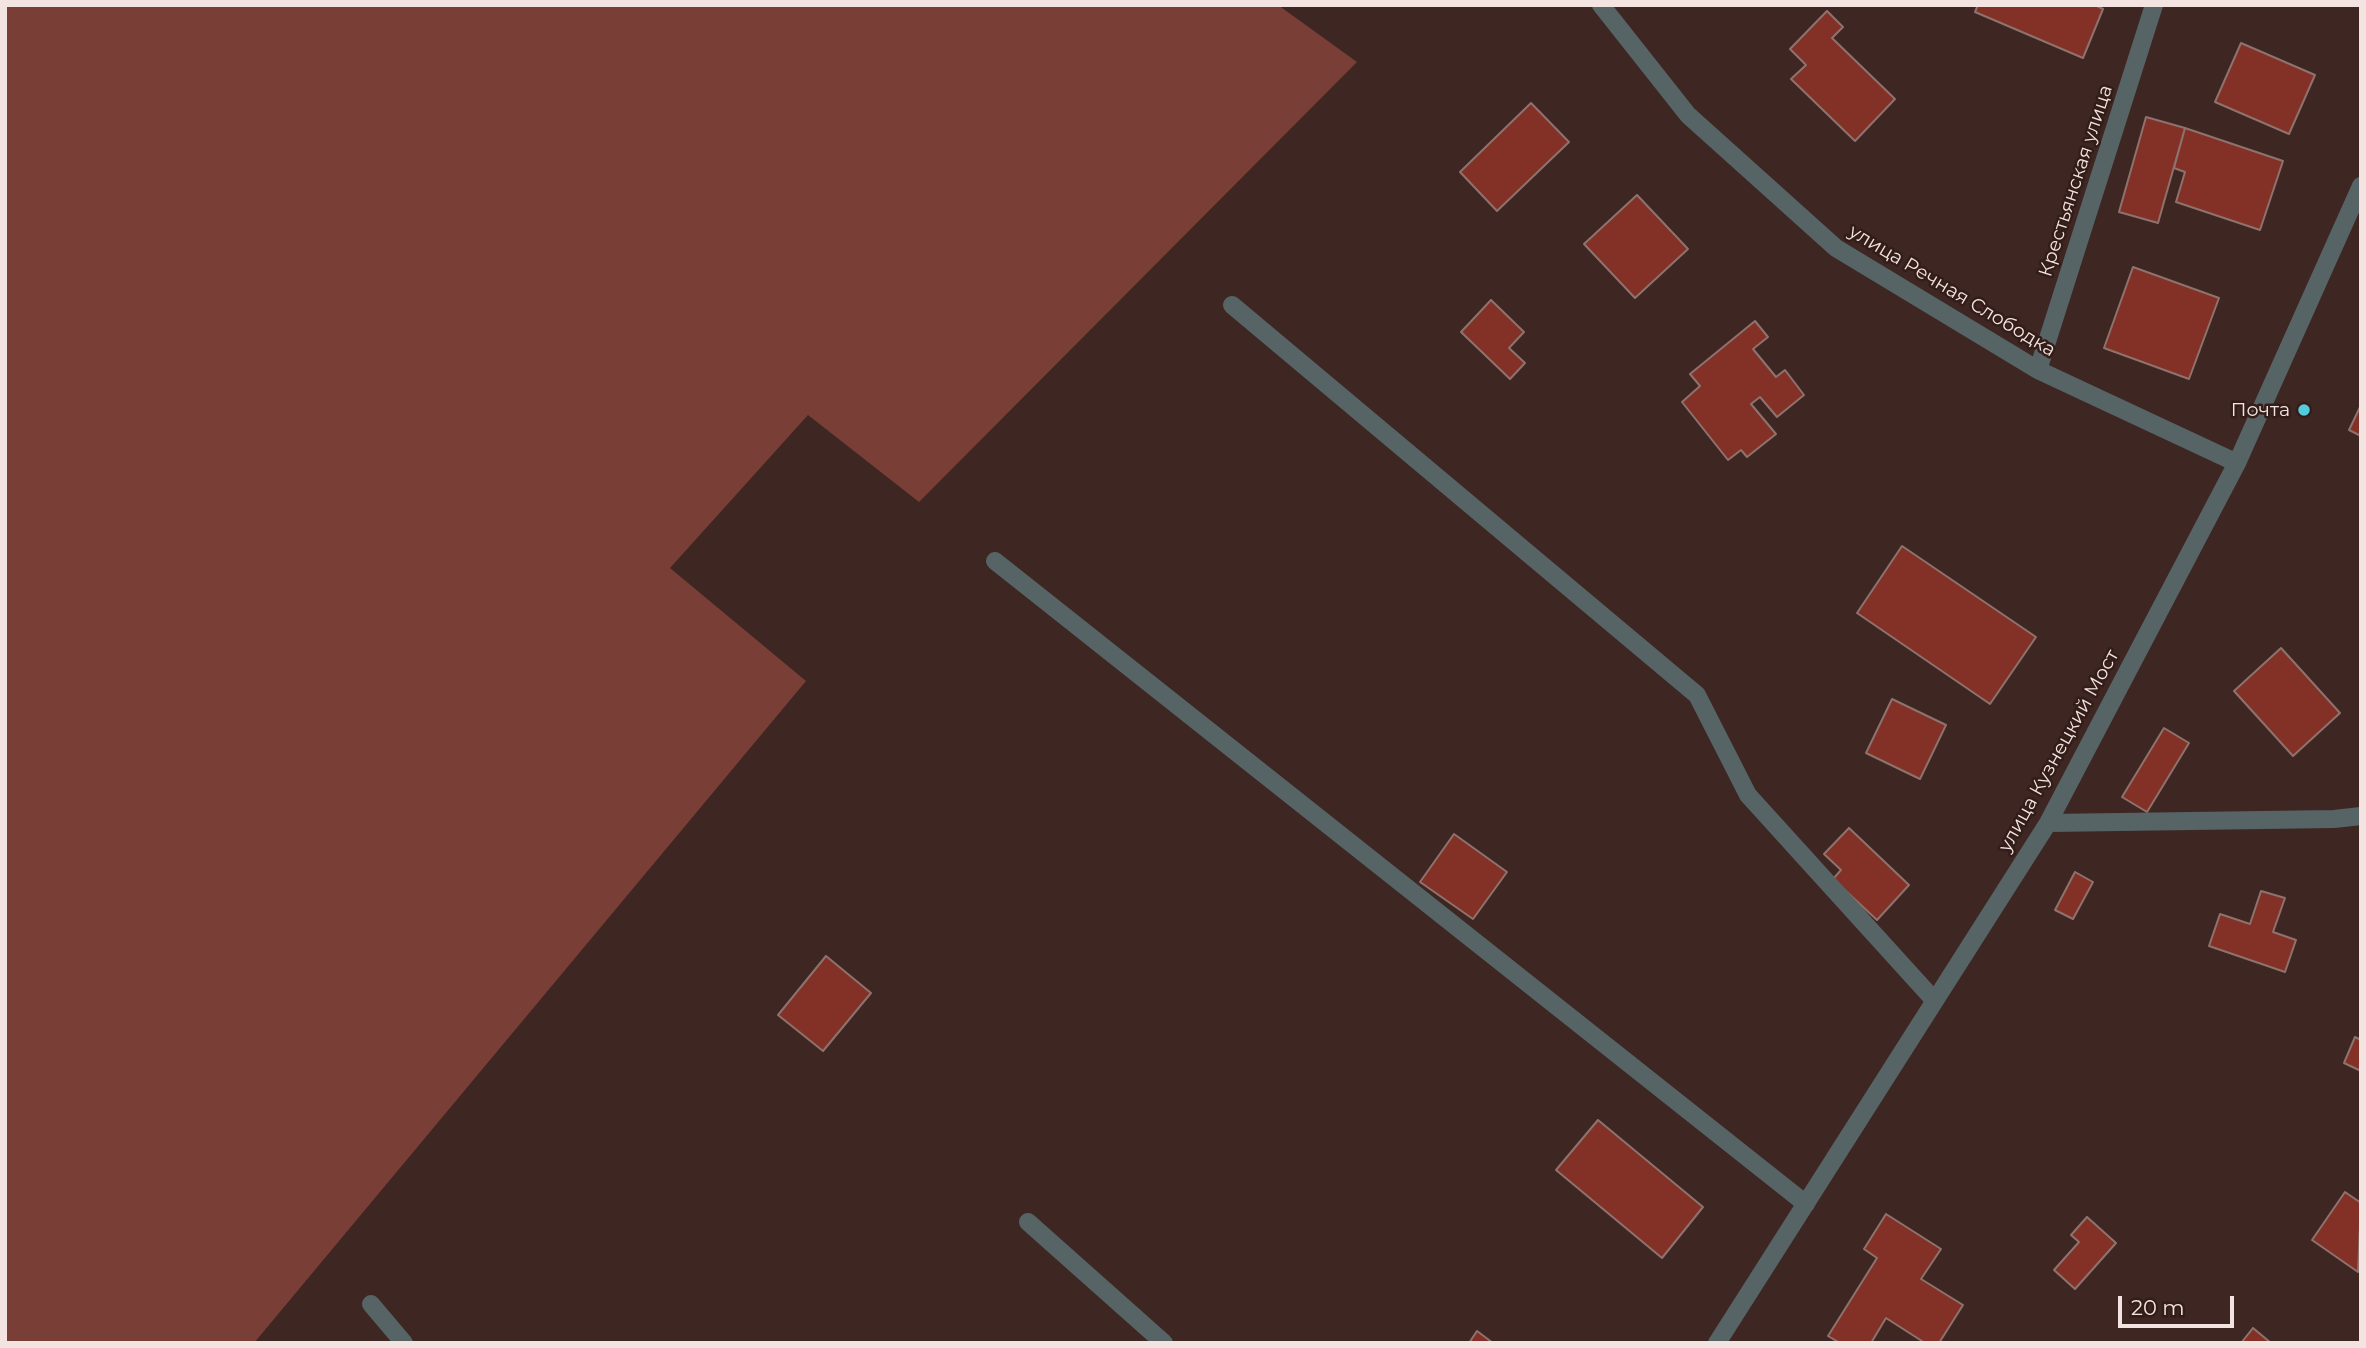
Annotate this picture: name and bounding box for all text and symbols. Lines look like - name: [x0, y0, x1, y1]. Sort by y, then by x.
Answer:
- street label: Крестьянская улица: [2034, 82, 2118, 280]
- street label: улица Речная Слободка: [1845, 220, 2059, 362]
- place label: Почта: [2231, 399, 2290, 421]
- marker: Почта: [2296, 402, 2312, 418]
- street label: улица Кузнецкий Мост: [1994, 646, 2124, 856]
- scale bar: [2121, 1282, 2236, 1326]
- text: 20 m: [2131, 1295, 2185, 1320]

